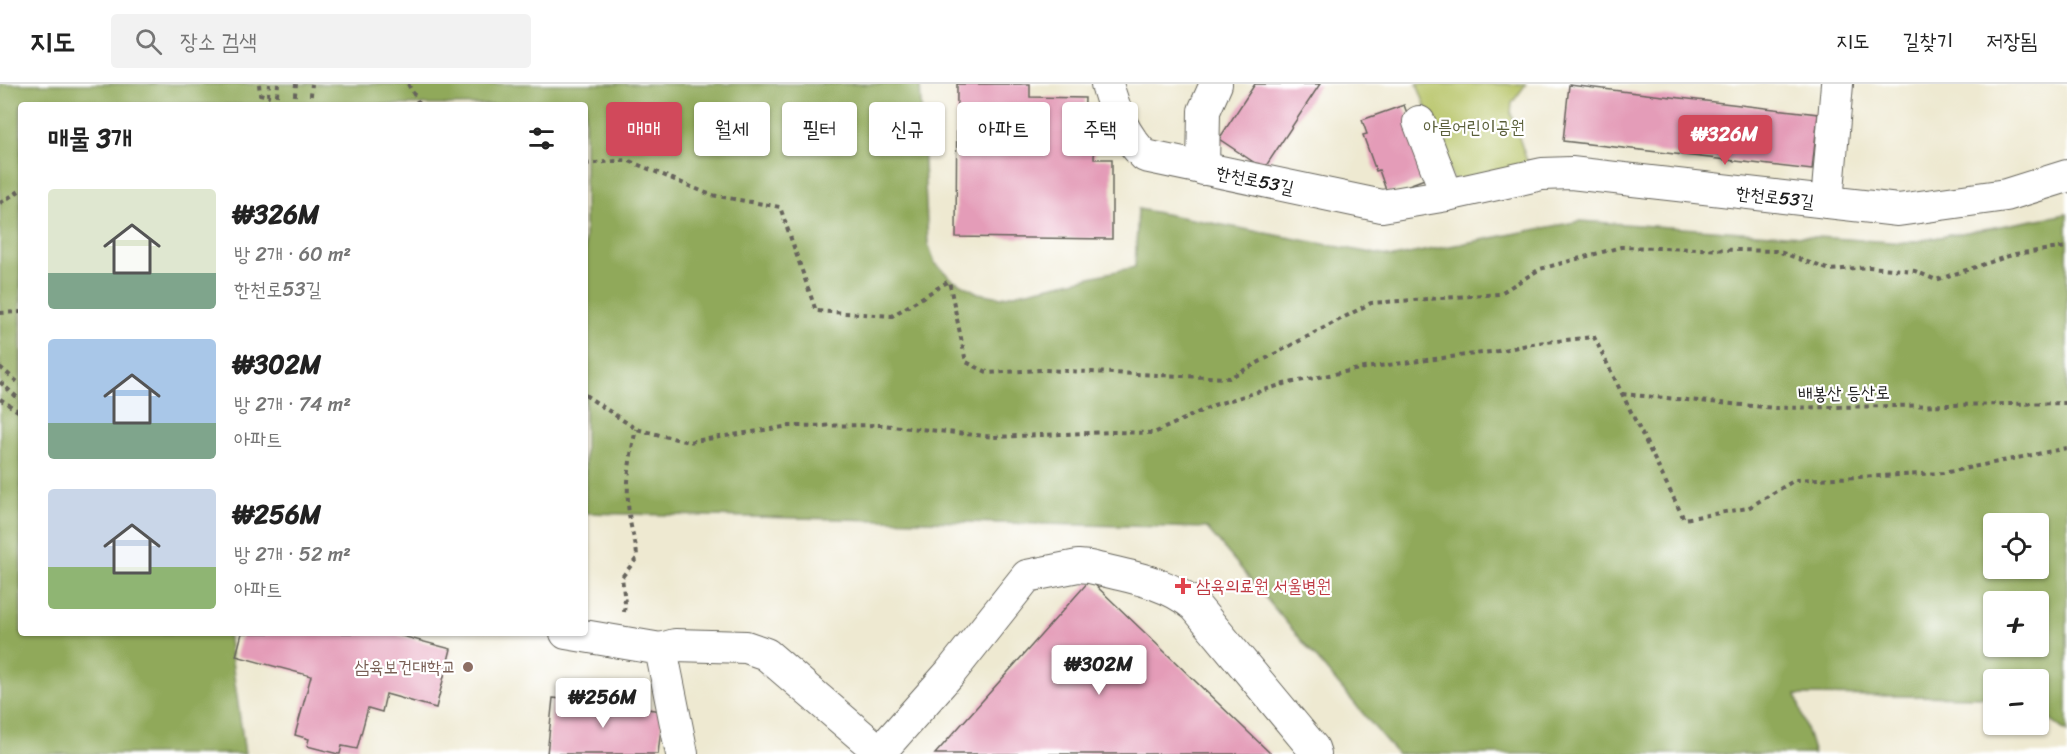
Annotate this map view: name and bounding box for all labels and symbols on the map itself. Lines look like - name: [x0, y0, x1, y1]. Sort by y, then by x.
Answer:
- park label: 아름어린이공원: [1423, 111, 1525, 143]
- pin: ₩326M: [1683, 115, 1767, 166]
- street label: 한천로53길: [1213, 156, 1297, 204]
- street label: 한천로53길: [1734, 176, 1817, 218]
- street label: 배봉산 등산로: [1798, 376, 1890, 410]
- place label: 삼육의료원 서울병원: [1196, 570, 1331, 602]
- marker: 삼육의료원 서울병원: [1174, 577, 1192, 595]
- pin: ₩302M: [1057, 645, 1141, 696]
- place label: 삼육보건대학교: [355, 651, 456, 683]
- marker: 삼육보건대학교: [461, 660, 475, 674]
- pin: ₩256M: [561, 678, 645, 729]

